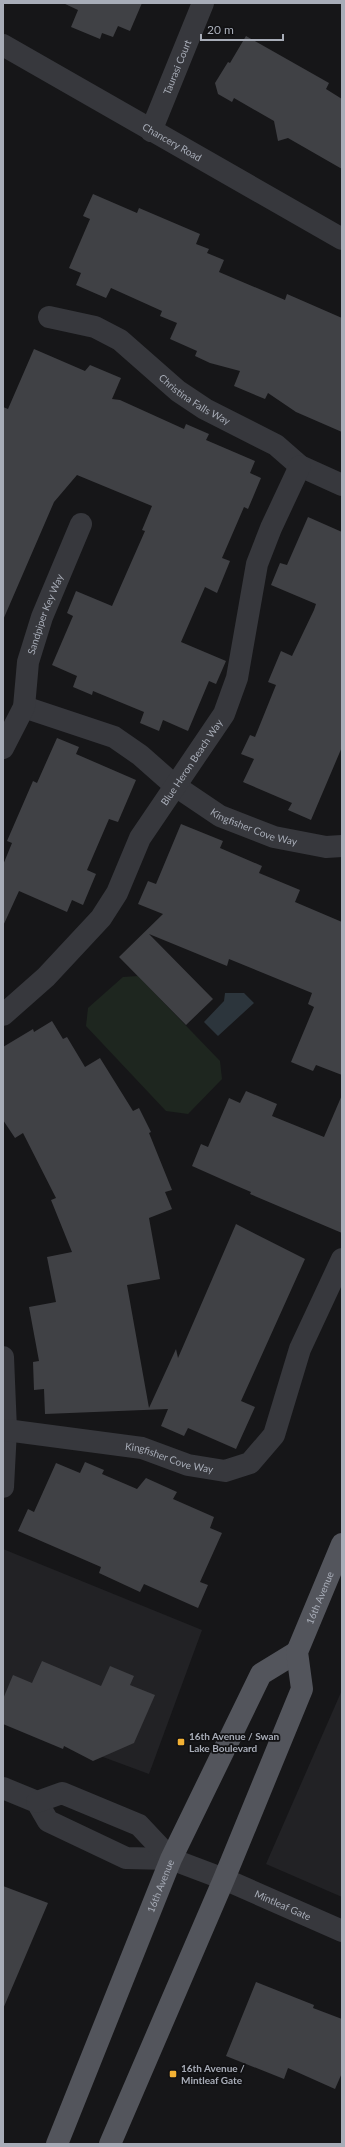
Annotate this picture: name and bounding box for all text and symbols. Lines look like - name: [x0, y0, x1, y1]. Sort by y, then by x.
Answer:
- scale bar: [201, 16, 283, 42]
- text: 20 m: [207, 22, 234, 37]
- street label: Taurasi Court: [160, 37, 194, 96]
- street label: Chancery Road: [141, 120, 204, 163]
- street label: Christina Falls Way: [157, 371, 233, 427]
- street label: Sandpiper Key Way: [25, 571, 66, 656]
- street label: Blue Heron Beach Way: [158, 716, 225, 807]
- street label: Kingfisher Cove Way: [208, 805, 299, 847]
- street label: Kingfisher Cove Way: [124, 1440, 215, 1475]
- street label: 16th Avenue: [303, 1569, 336, 1626]
- place label: 16th Avenue / Swan Lake Boulevard: [189, 1730, 280, 1754]
- marker: 16th Avenue / Swan Lake Boulevard: [176, 1737, 186, 1747]
- street label: 16th Avenue: [144, 1858, 176, 1914]
- street label: Mintleaf Gate: [253, 1887, 313, 1923]
- place label: 16th Avenue / Mintleaf Gate: [181, 2062, 245, 2086]
- marker: 16th Avenue / Mintleaf Gate: [168, 2069, 178, 2079]

